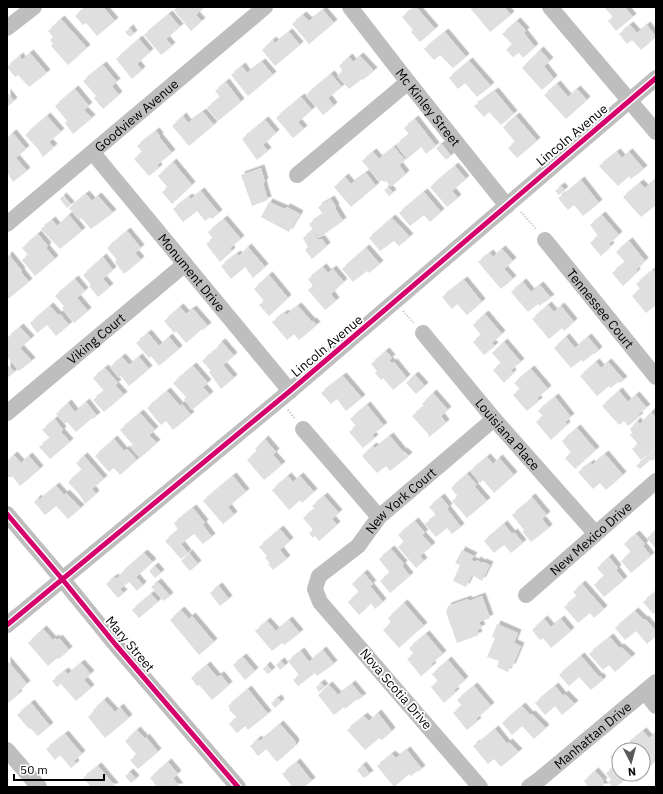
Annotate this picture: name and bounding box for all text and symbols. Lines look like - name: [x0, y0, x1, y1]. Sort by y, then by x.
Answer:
- street label: Mc Kinley Street: [392, 65, 464, 150]
- street label: Goodview Avenue: [91, 75, 182, 155]
- street label: Lincoln Avenue: [533, 100, 611, 170]
- street label: Monument Drive: [155, 230, 229, 315]
- street label: Tennessee Court: [563, 265, 638, 352]
- street label: Viking Court: [63, 309, 129, 368]
- street label: Lincoln Avenue: [288, 311, 366, 381]
- street label: Louisiana Place: [472, 395, 544, 474]
- street label: New York Court: [361, 464, 439, 537]
- street label: New Mexico Drive: [546, 498, 635, 579]
- street label: Mary Street: [102, 613, 158, 675]
- street label: Nova Scotia Drive: [356, 645, 436, 733]
- street label: Manhattan Drive: [550, 698, 635, 772]
- north arrow: [611, 742, 651, 782]
- scale bar: [14, 756, 104, 782]
- text: 50 m: [20, 762, 48, 777]
- text: N: [627, 765, 637, 779]

